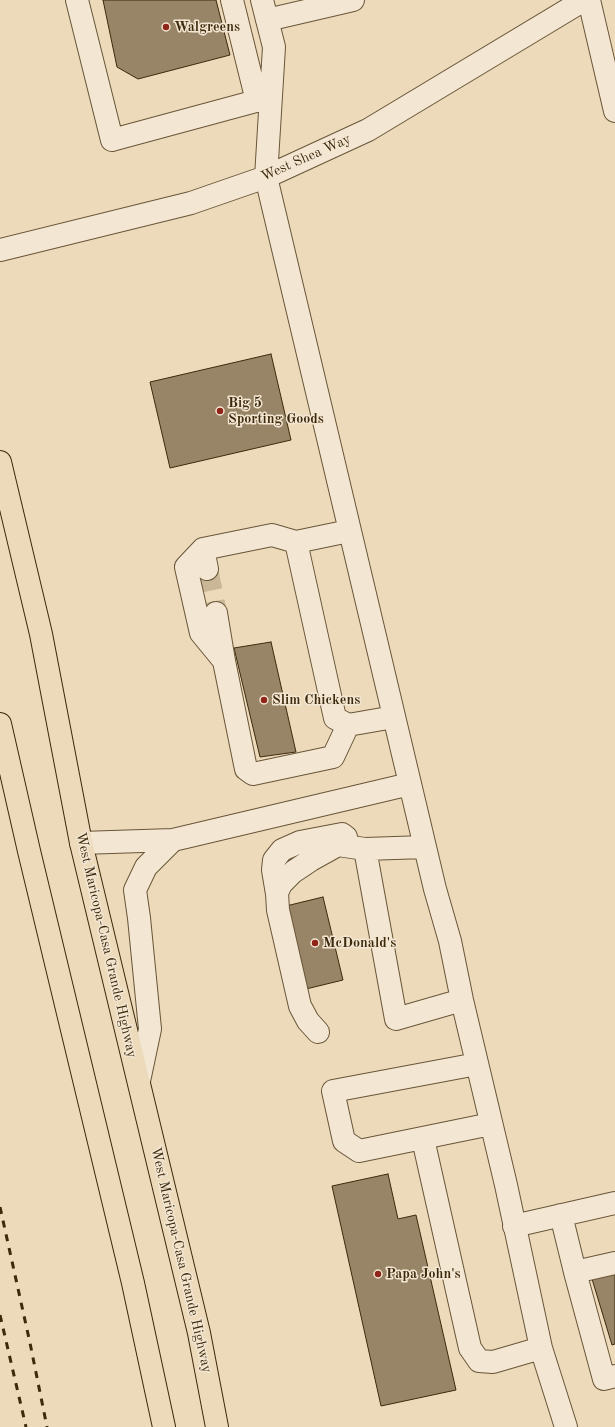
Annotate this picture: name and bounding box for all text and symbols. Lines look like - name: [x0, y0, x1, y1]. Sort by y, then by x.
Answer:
- place label: Walgreens: [174, 19, 240, 35]
- marker: Walgreens: [161, 22, 171, 32]
- street label: West Shea Way: [259, 131, 353, 185]
- place label: Big 5 Sporting Goods: [228, 395, 324, 428]
- marker: Big 5 Sporting Goods: [215, 406, 225, 416]
- place label: Slim Chickens: [272, 692, 360, 708]
- marker: Slim Chickens: [259, 695, 269, 705]
- street label: West Maricopa-Casa Grande Highway: [72, 830, 140, 1060]
- place label: McDonald's: [323, 935, 396, 951]
- marker: McDonald's: [310, 938, 320, 948]
- street label: West Maricopa-Casa Grande Highway: [147, 1145, 215, 1375]
- place label: Papa John's: [386, 1266, 461, 1282]
- marker: Papa John's: [373, 1269, 383, 1279]

